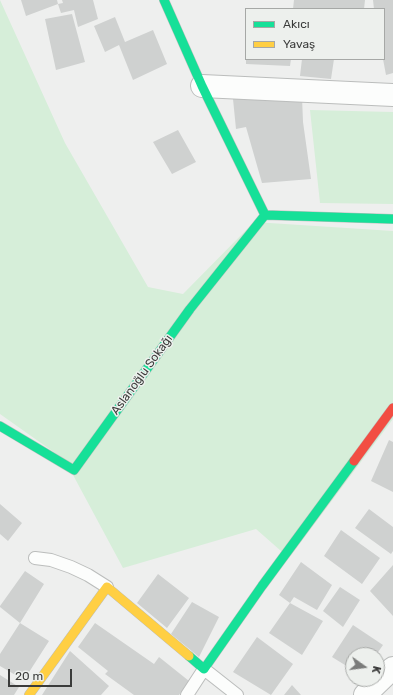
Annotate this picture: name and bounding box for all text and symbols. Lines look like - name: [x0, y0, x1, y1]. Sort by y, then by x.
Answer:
- legend: [245, 8, 385, 60]
- text: Akıcı: [283, 17, 310, 31]
- text: Yavaş: [283, 37, 315, 51]
- street label: Aslanoğlu Sokağı: [108, 332, 176, 418]
- north arrow: [345, 647, 385, 687]
- scale bar: [10, 661, 74, 687]
- text: K: [369, 665, 383, 675]
- text: 20 m: [15, 669, 43, 683]

